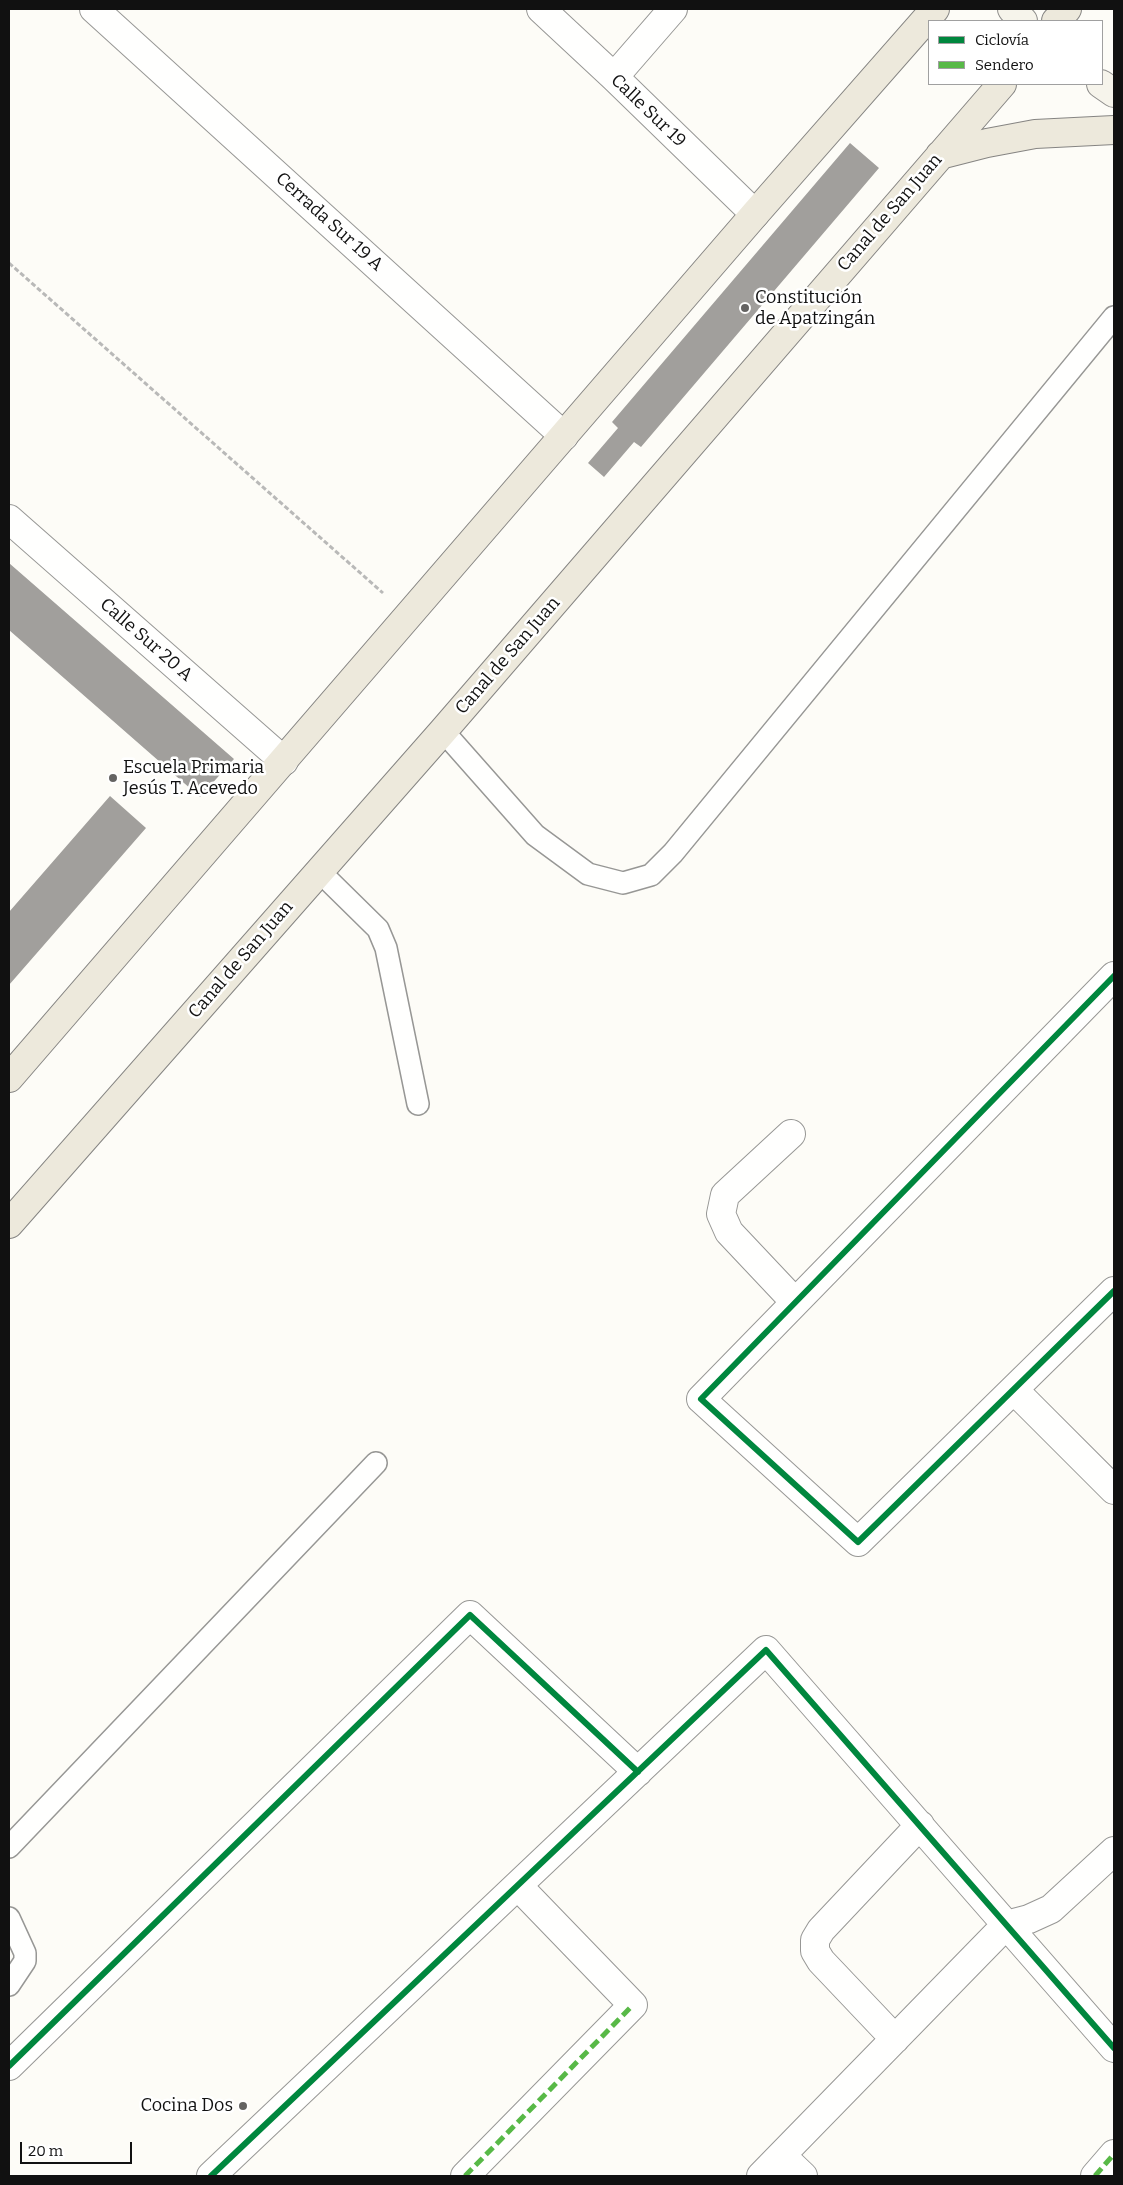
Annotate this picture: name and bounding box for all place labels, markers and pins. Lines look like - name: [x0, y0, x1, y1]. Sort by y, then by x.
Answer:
- place label: Constitución de Apatzingán: [755, 287, 875, 330]
- marker: Constitución de Apatzingán: [739, 302, 751, 314]
- place label: Escuela Primaria Jesús T. Acevedo: [123, 757, 264, 800]
- marker: Escuela Primaria Jesús T. Acevedo: [107, 772, 119, 784]
- place label: Cocina Dos: [141, 2095, 233, 2117]
- marker: Cocina Dos: [237, 2100, 249, 2112]

